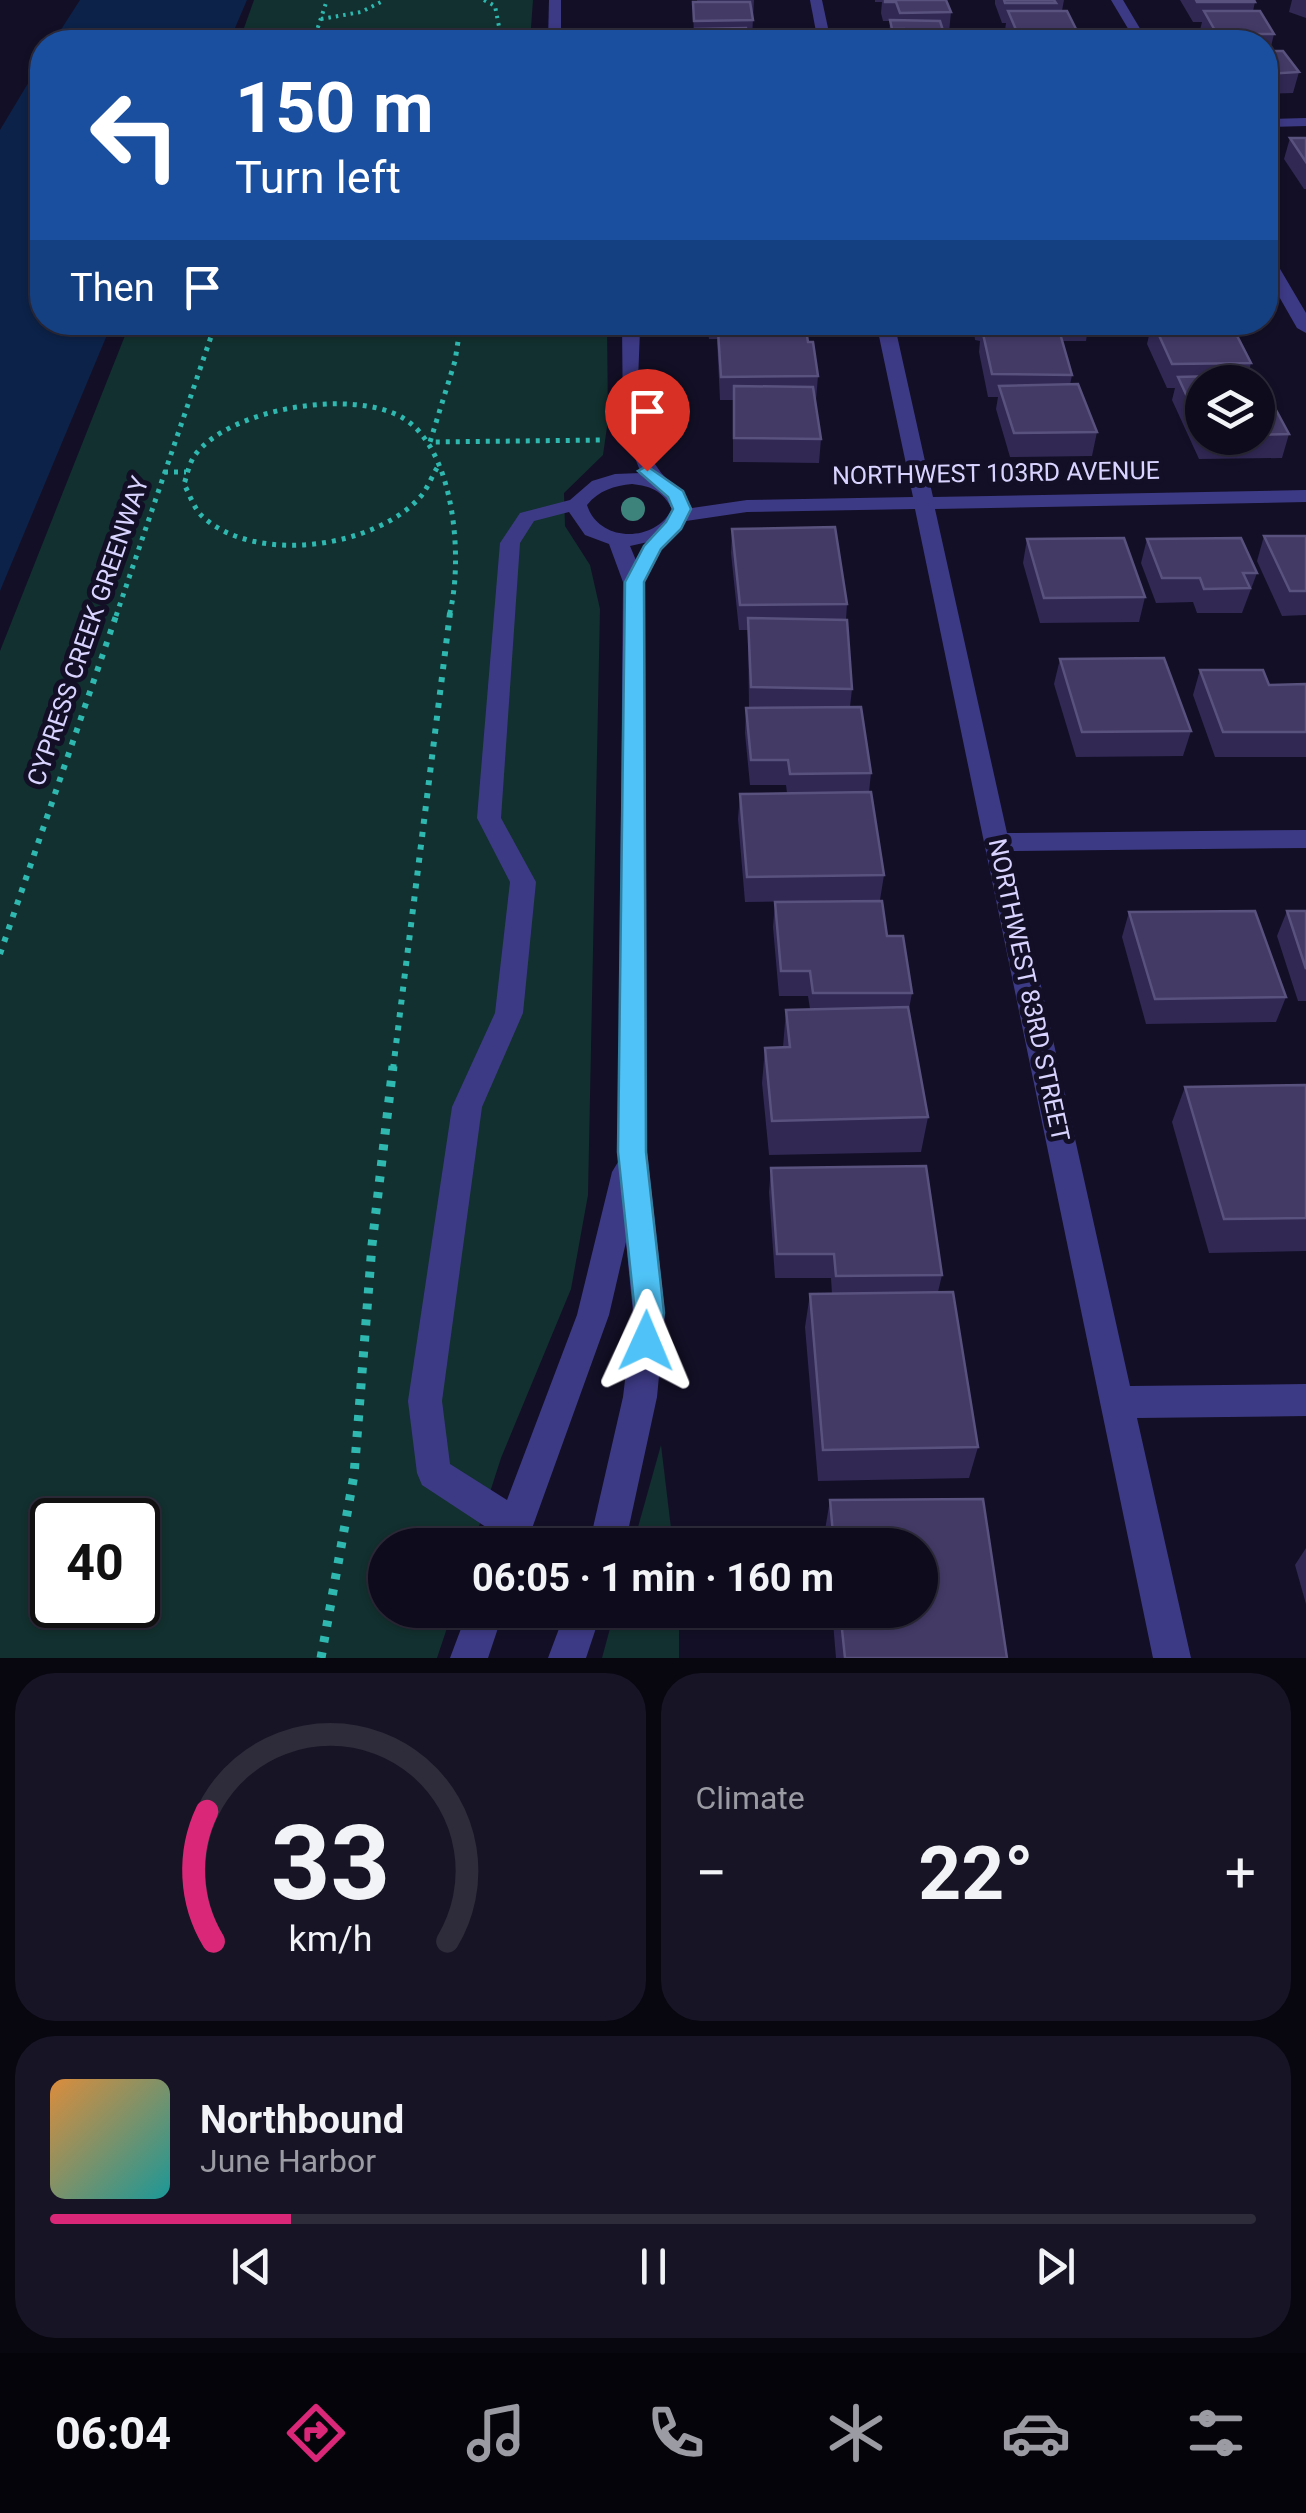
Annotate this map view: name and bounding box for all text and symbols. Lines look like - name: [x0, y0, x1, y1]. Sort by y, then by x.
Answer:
- text: 150 m: [235, 67, 434, 149]
- icon: left: [70, 70, 200, 200]
- text: Turn left: [235, 151, 401, 204]
- icon: arrive: [175, 260, 230, 315]
- text: Then: [70, 266, 155, 310]
- map controls: [1185, 365, 1275, 455]
- button: layers: [1185, 365, 1275, 455]
- pin: [605, 369, 690, 472]
- icon: arrive: [620, 384, 675, 439]
- street label: NORTHWEST 103RD AVENUE: [832, 456, 1160, 490]
- street label: CYPRESS CREEK GREENWAY: [21, 473, 155, 789]
- street label: NORTHWEST 83RD STREET: [983, 836, 1075, 1144]
- position arrow: [594, 1289, 698, 1393]
- speed limit sign: 40: [30, 1498, 160, 1628]
- text: 06:05 · 1 min · 160 m: [472, 1556, 834, 1600]
- text: Climate: [696, 1779, 805, 1817]
- text: 33: [271, 1803, 390, 1924]
- text: 22°: [918, 1829, 1034, 1917]
- text: −: [696, 1841, 727, 1905]
- text: +: [1225, 1841, 1256, 1905]
- text: km/h: [288, 1918, 372, 1960]
- text: Northbound: [200, 2098, 404, 2142]
- text: June Harbor: [200, 2142, 376, 2180]
- icon: previous: [224, 2239, 279, 2294]
- icon: pause: [626, 2239, 681, 2294]
- icon: next: [1028, 2239, 1083, 2294]
- icon: directions: [281, 2398, 351, 2468]
- icon: music: [461, 2398, 531, 2468]
- icon: phone: [641, 2398, 711, 2468]
- icon: climate: [821, 2398, 891, 2468]
- icon: car: [1001, 2398, 1071, 2468]
- icon: filters: [1181, 2398, 1251, 2468]
- text: 06:04: [55, 2407, 171, 2460]

